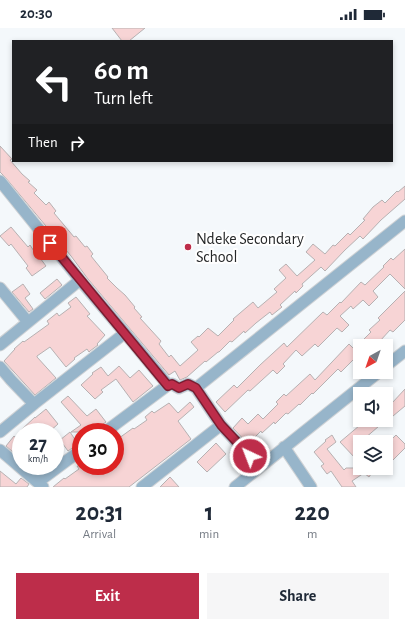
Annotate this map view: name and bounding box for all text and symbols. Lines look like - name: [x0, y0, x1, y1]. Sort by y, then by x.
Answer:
- text: 20:30: [20, 6, 53, 21]
- icon: left: [28, 56, 80, 108]
- text: 60 m: [94, 57, 149, 85]
- text: Turn left: [94, 90, 153, 108]
- icon: right: [66, 132, 88, 154]
- text: Then: [28, 135, 58, 150]
- pin: [33, 226, 67, 260]
- place label: Ndeke Secondary School: [196, 231, 304, 265]
- icon: arrive: [39, 232, 61, 254]
- marker: Ndeke Secondary School: [183, 242, 193, 252]
- north arrow: [353, 339, 393, 379]
- map controls: [353, 339, 393, 475]
- button: sound: [353, 387, 393, 427]
- speed limit sign: 30: [72, 423, 124, 475]
- text: 27: [29, 434, 47, 454]
- position arrow: [229, 435, 271, 477]
- button: layers: [353, 435, 393, 475]
- text: km/h: [28, 454, 48, 464]
- text: 20:31: [75, 501, 124, 525]
- text: 1: [205, 501, 213, 525]
- text: 220: [295, 501, 330, 525]
- text: Arrival: [83, 528, 116, 541]
- text: min: [199, 528, 219, 541]
- text: m: [307, 528, 317, 541]
- button: Exit: [16, 573, 199, 619]
- button: Share: [207, 573, 389, 619]

